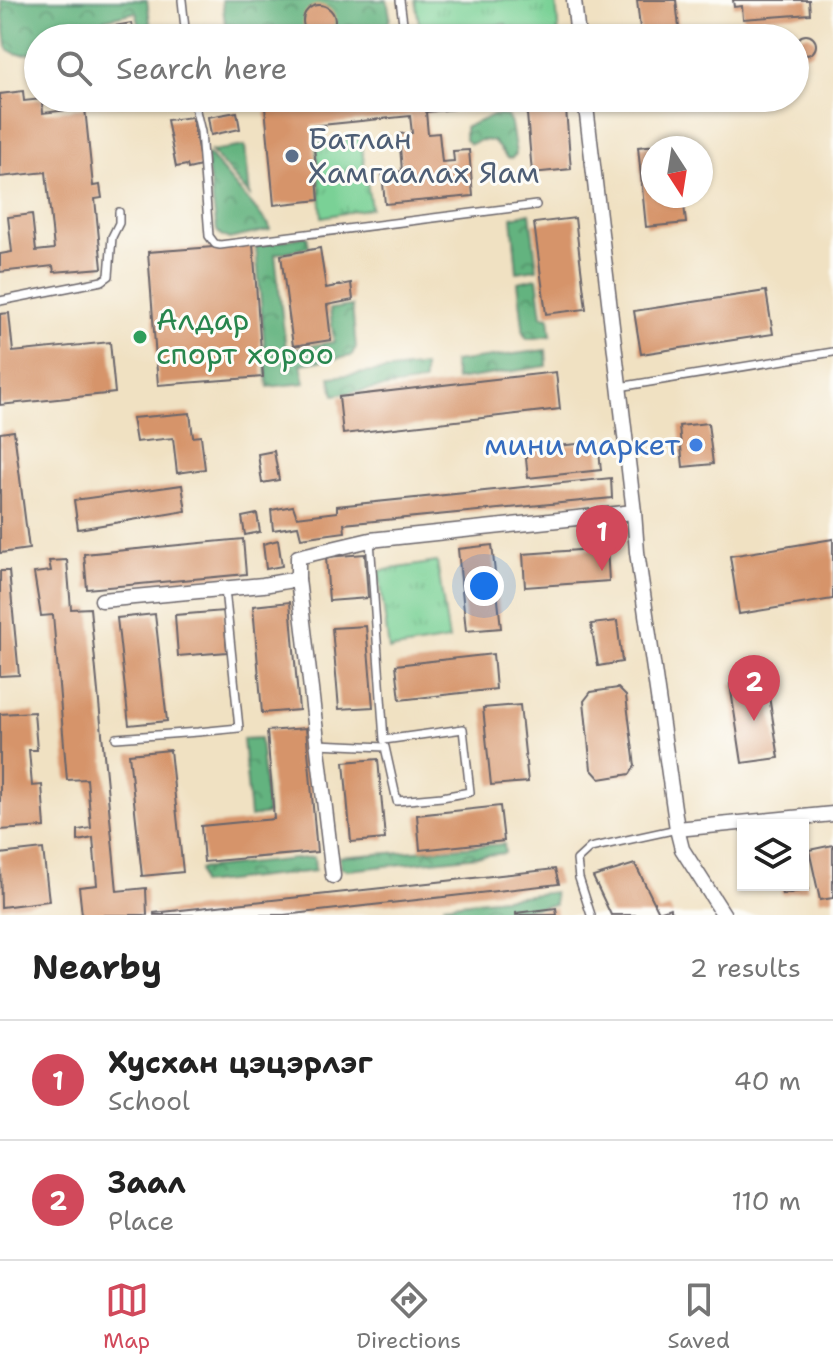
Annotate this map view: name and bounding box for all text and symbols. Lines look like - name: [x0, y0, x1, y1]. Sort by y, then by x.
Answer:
- search box: [24, 24, 809, 112]
- icon: search: [52, 46, 96, 90]
- text: Search here: [116, 48, 287, 89]
- place label: Батлан Хамгаалах Яам: [308, 118, 540, 193]
- north arrow: [641, 136, 713, 208]
- marker: Батлан Хамгаалах Яам: [283, 147, 301, 165]
- place label: Алдар спорт хороо: [156, 299, 334, 374]
- marker: Алдар спорт хороо: [131, 328, 149, 346]
- place label: мини маркет: [484, 424, 681, 465]
- marker: мини маркет: [687, 436, 705, 454]
- pin: 1: [576, 505, 628, 571]
- your location: [464, 566, 504, 606]
- pin: 2: [728, 655, 780, 721]
- map controls: [737, 819, 809, 891]
- button: layers: [737, 819, 809, 891]
- text: Nearby: [32, 944, 162, 990]
- text: 2 results: [689, 950, 801, 985]
- text: Хусхан цэцэрлэг: [108, 1042, 373, 1083]
- text: 1: [52, 1063, 64, 1098]
- text: 40 m: [734, 1063, 801, 1098]
- text: School: [108, 1083, 190, 1118]
- text: Заал: [108, 1162, 186, 1203]
- text: 2: [49, 1183, 67, 1218]
- text: 110 m: [731, 1183, 801, 1218]
- text: Place: [108, 1203, 174, 1238]
- tab: Map: [103, 1278, 150, 1355]
- tab: Directions: [356, 1278, 461, 1355]
- tab: Saved: [667, 1278, 730, 1355]

